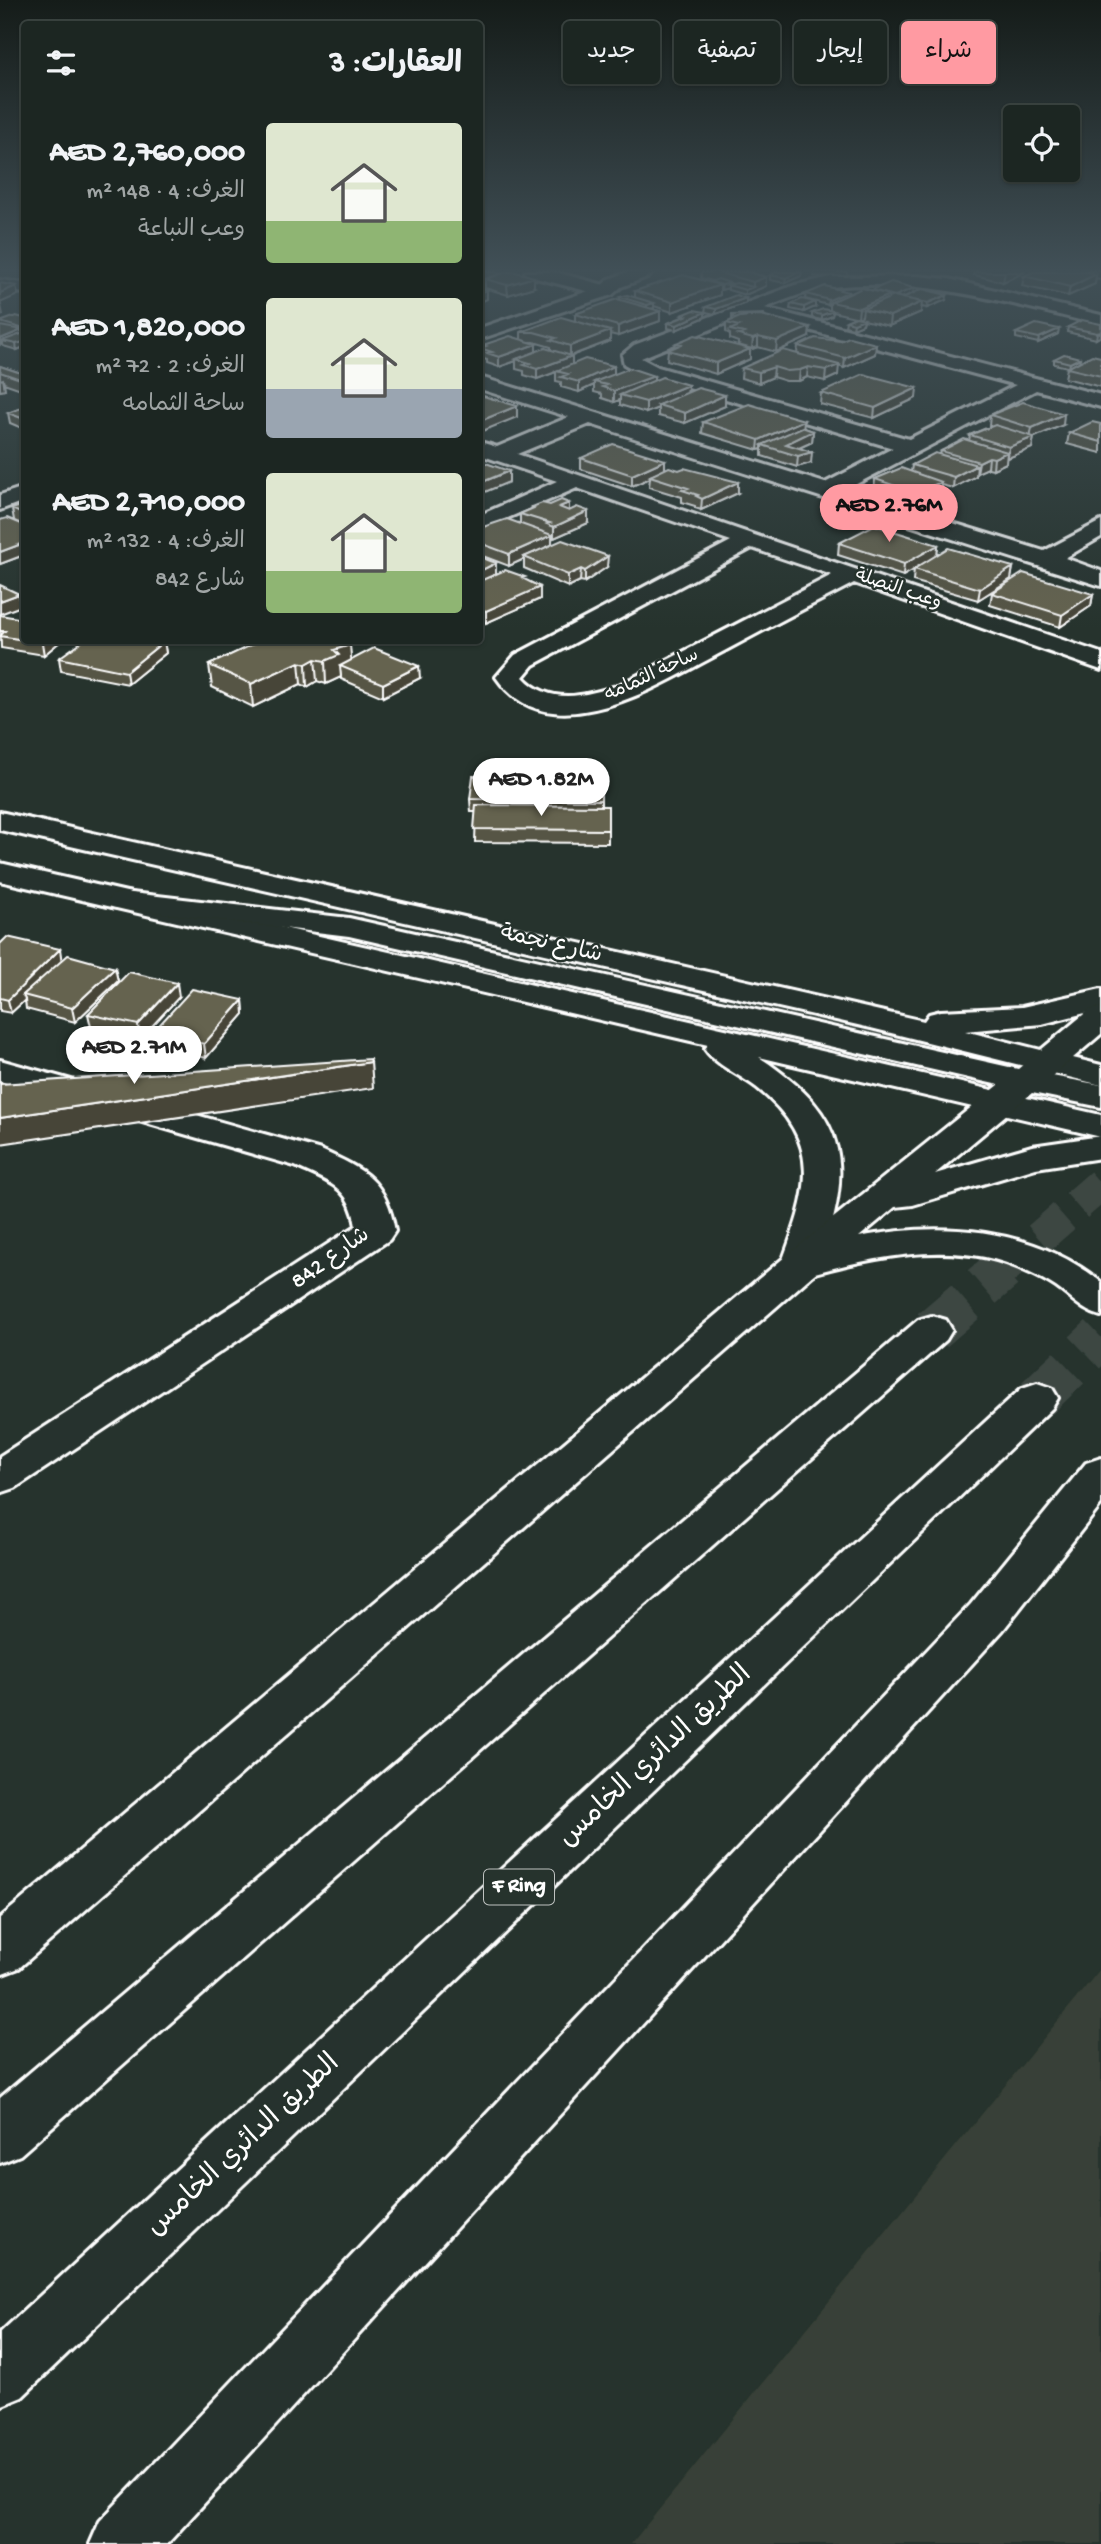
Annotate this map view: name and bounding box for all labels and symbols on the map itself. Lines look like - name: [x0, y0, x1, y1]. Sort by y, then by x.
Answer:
- pin: AED 2.76M: [809, 484, 969, 544]
- street label: وعب النصلة: [852, 564, 944, 616]
- street label: ساحة الثمامه: [601, 644, 703, 708]
- pin: AED 1.82M: [461, 758, 621, 818]
- street label: شارع نجمة: [497, 920, 605, 970]
- pin: AED 2.71M: [54, 1026, 214, 1086]
- street label: شارع 842: [286, 1222, 376, 1296]
- street label: الطريق الدائري الخامس: [553, 1659, 759, 1855]
- road number: F Ring: [484, 1870, 554, 1904]
- street label: الطريق الدائري الخامس: [141, 2048, 347, 2244]

